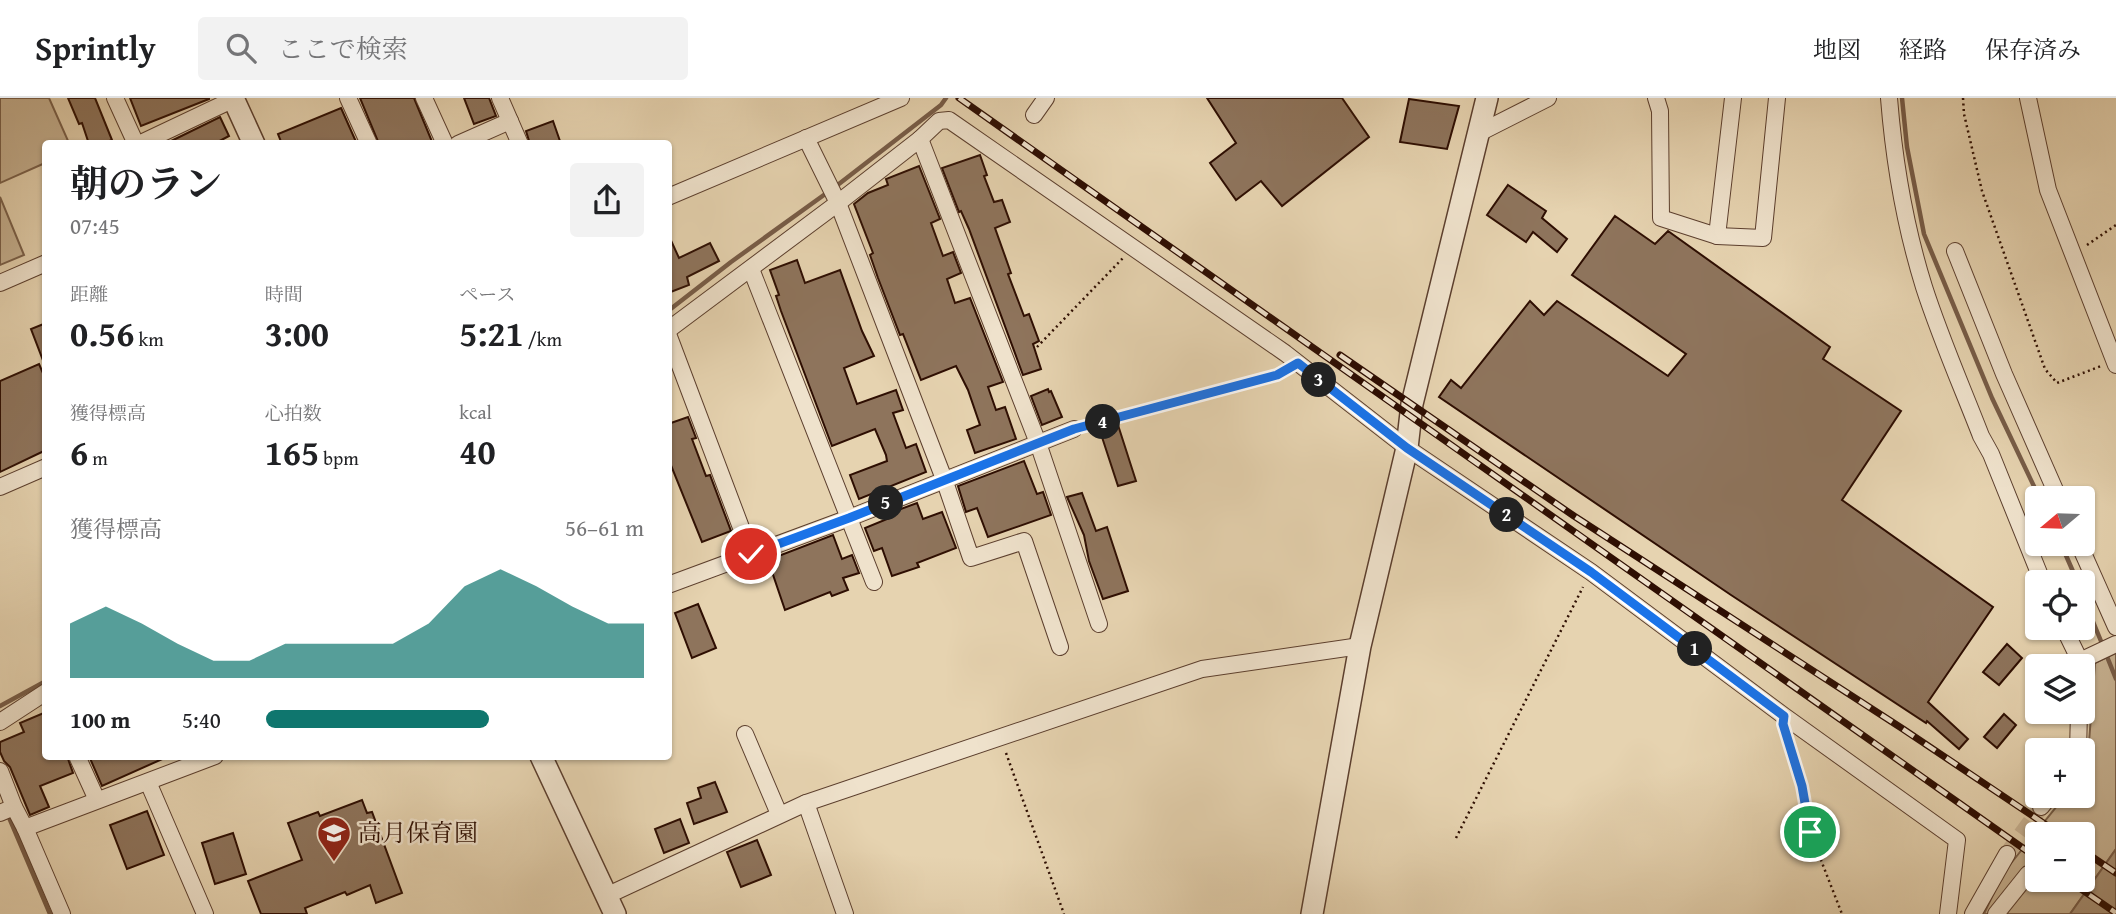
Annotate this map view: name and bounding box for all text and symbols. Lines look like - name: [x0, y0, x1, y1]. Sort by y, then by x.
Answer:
- search box: [198, 17, 688, 80]
- text: Sprintly: [35, 24, 156, 72]
- icon: search: [222, 29, 260, 67]
- text: ここで検索: [278, 29, 408, 68]
- text: 地図: [1813, 32, 1861, 67]
- text: 経路: [1899, 32, 1947, 67]
- text: 保存済み: [1985, 32, 2081, 67]
- text: 朝のラン: [70, 155, 222, 211]
- button: share: [570, 163, 644, 237]
- text: 07:45: [70, 209, 120, 242]
- text: 距離: [70, 280, 108, 308]
- text: 時間: [265, 280, 303, 308]
- text: ペース: [459, 280, 515, 308]
- text: 0.56: [70, 308, 134, 359]
- text: 3:00: [265, 308, 329, 359]
- text: 5:21: [459, 308, 524, 359]
- text: km: [134, 325, 164, 353]
- text: /km: [524, 325, 562, 353]
- pin: 3: [1302, 362, 1336, 398]
- text: 3: [1314, 365, 1323, 393]
- text: kcal: [459, 398, 492, 426]
- text: 獲得標高: [70, 399, 146, 427]
- text: 心拍数: [265, 399, 322, 427]
- pin: 4: [1086, 404, 1120, 440]
- text: 4: [1098, 407, 1107, 435]
- text: 40: [459, 426, 496, 477]
- text: 6: [70, 427, 88, 478]
- text: 165: [265, 427, 319, 478]
- text: m: [88, 444, 108, 472]
- text: bpm: [319, 444, 359, 472]
- pin: 5: [868, 486, 903, 520]
- north arrow: [2025, 486, 2095, 556]
- map controls: [2025, 486, 2095, 892]
- text: 5: [881, 488, 890, 516]
- pin: 2: [1490, 498, 1524, 532]
- text: 2: [1502, 500, 1511, 528]
- text: 56–61 m: [565, 511, 644, 544]
- text: 獲得標高: [70, 512, 162, 545]
- pin: [721, 524, 781, 584]
- icon: check: [732, 535, 770, 573]
- button: locate: [2025, 570, 2095, 640]
- pin: 1: [1678, 632, 1712, 666]
- text: 1: [1690, 634, 1699, 662]
- button: layers: [2025, 654, 2095, 724]
- text: 100 m: [70, 703, 131, 736]
- text: 5:40: [182, 703, 221, 736]
- button: +: [2025, 738, 2095, 808]
- pin: [1780, 802, 1840, 862]
- icon: arrive: [1791, 813, 1829, 851]
- school or university icon: 高月保育園: [315, 814, 353, 863]
- place label: 高月保育園: [358, 815, 478, 850]
- button: −: [2025, 822, 2095, 892]

